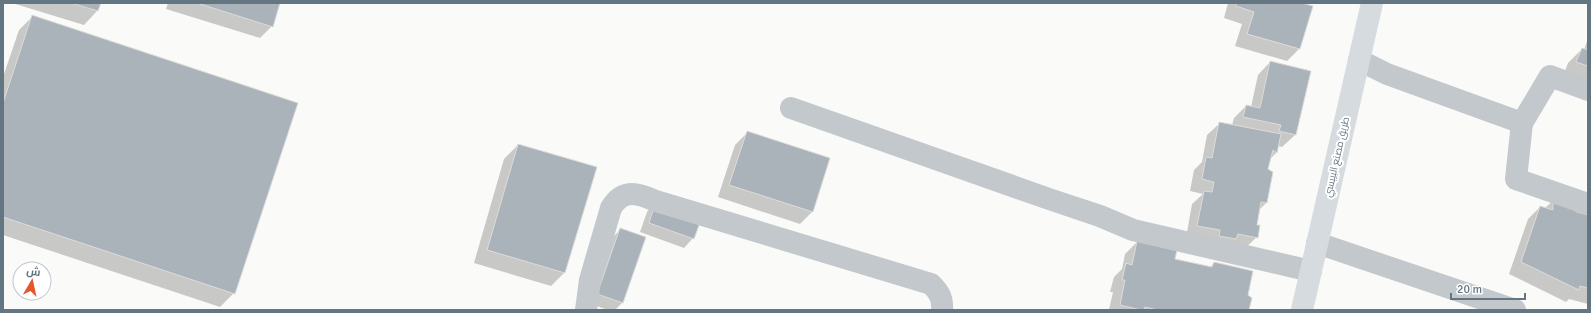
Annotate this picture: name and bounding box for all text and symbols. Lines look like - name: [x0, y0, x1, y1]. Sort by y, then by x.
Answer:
- street label: طريق مصنع البيبسي: [1322, 116, 1353, 199]
- north arrow: [12, 261, 52, 301]
- text: ش: [25, 264, 41, 279]
- scale bar: [1451, 275, 1525, 301]
- text: 20 m: [1457, 282, 1482, 297]

